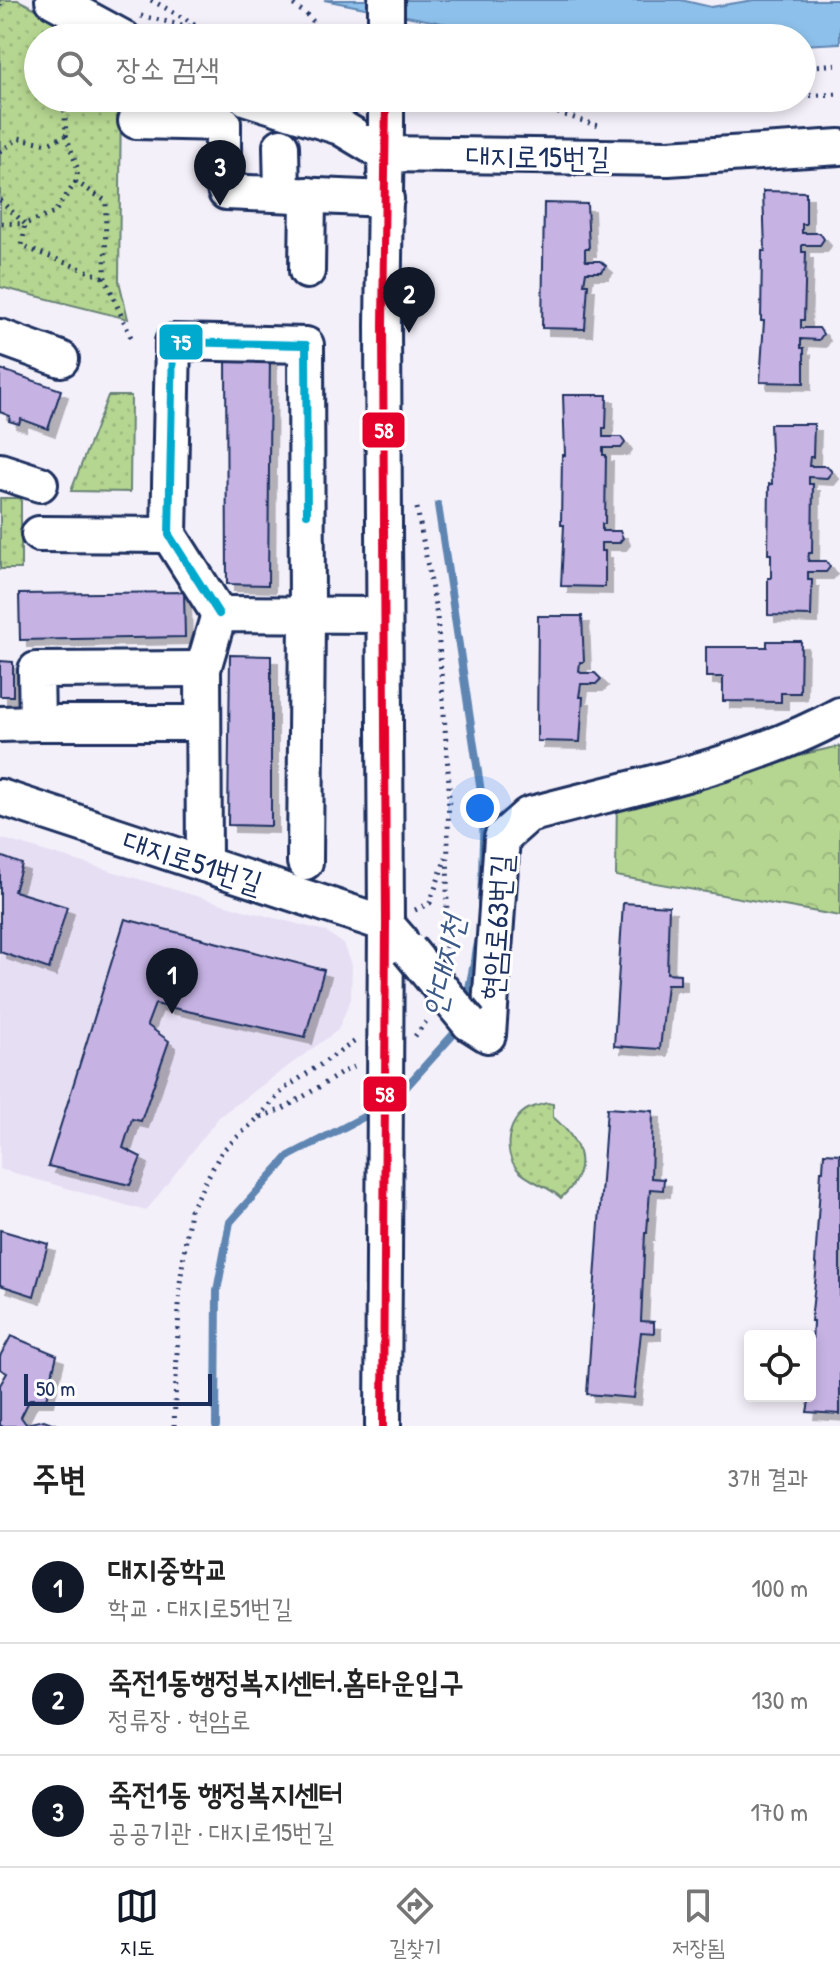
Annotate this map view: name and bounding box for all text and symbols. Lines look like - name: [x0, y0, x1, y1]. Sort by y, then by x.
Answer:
- search box: [24, 24, 816, 112]
- icon: search: [52, 46, 96, 90]
- text: 장소 검색: [116, 48, 219, 88]
- street label: 대지로15번길: [466, 135, 610, 177]
- pin: 3: [194, 140, 246, 206]
- pin: 2: [383, 267, 435, 333]
- line badge: 75: [158, 323, 204, 361]
- text: 75: [170, 327, 192, 357]
- line badge: 58: [361, 411, 406, 449]
- text: 58: [375, 415, 394, 445]
- your location: [460, 788, 500, 828]
- street label: 대지로51번길: [118, 820, 268, 902]
- street label: 현암로63번길: [471, 853, 521, 1001]
- water label: 안대지천: [411, 908, 475, 1021]
- pin: 1: [146, 948, 198, 1014]
- line badge: 58: [362, 1075, 408, 1113]
- text: 58: [376, 1079, 395, 1109]
- map controls: [744, 1330, 816, 1402]
- button: locate: [744, 1330, 816, 1402]
- scale bar: [24, 1370, 212, 1406]
- text: 50 m: [36, 1373, 75, 1403]
- text: 주변: [32, 1455, 87, 1501]
- text: 3개 결과: [728, 1460, 808, 1495]
- text: 대지중학교: [108, 1549, 229, 1589]
- text: 1: [53, 1570, 63, 1605]
- text: 100 m: [752, 1570, 808, 1605]
- text: 학교 · 대지로51번길: [108, 1590, 292, 1625]
- text: 죽전1동행정복지센터.홈타운입구: [108, 1661, 463, 1701]
- text: 2: [52, 1682, 64, 1717]
- text: 130 m: [752, 1682, 808, 1717]
- text: 정류장 · 현암로: [108, 1702, 251, 1737]
- text: 죽전1동 행정복지센터: [108, 1773, 343, 1813]
- text: 3: [52, 1794, 64, 1829]
- text: 170 m: [750, 1794, 808, 1829]
- text: 공공기관 · 대지로15번길: [108, 1814, 334, 1849]
- tab: 지도: [115, 1884, 159, 1962]
- tab: 길찾기: [389, 1884, 442, 1962]
- tab: 저장됨: [672, 1884, 725, 1962]

